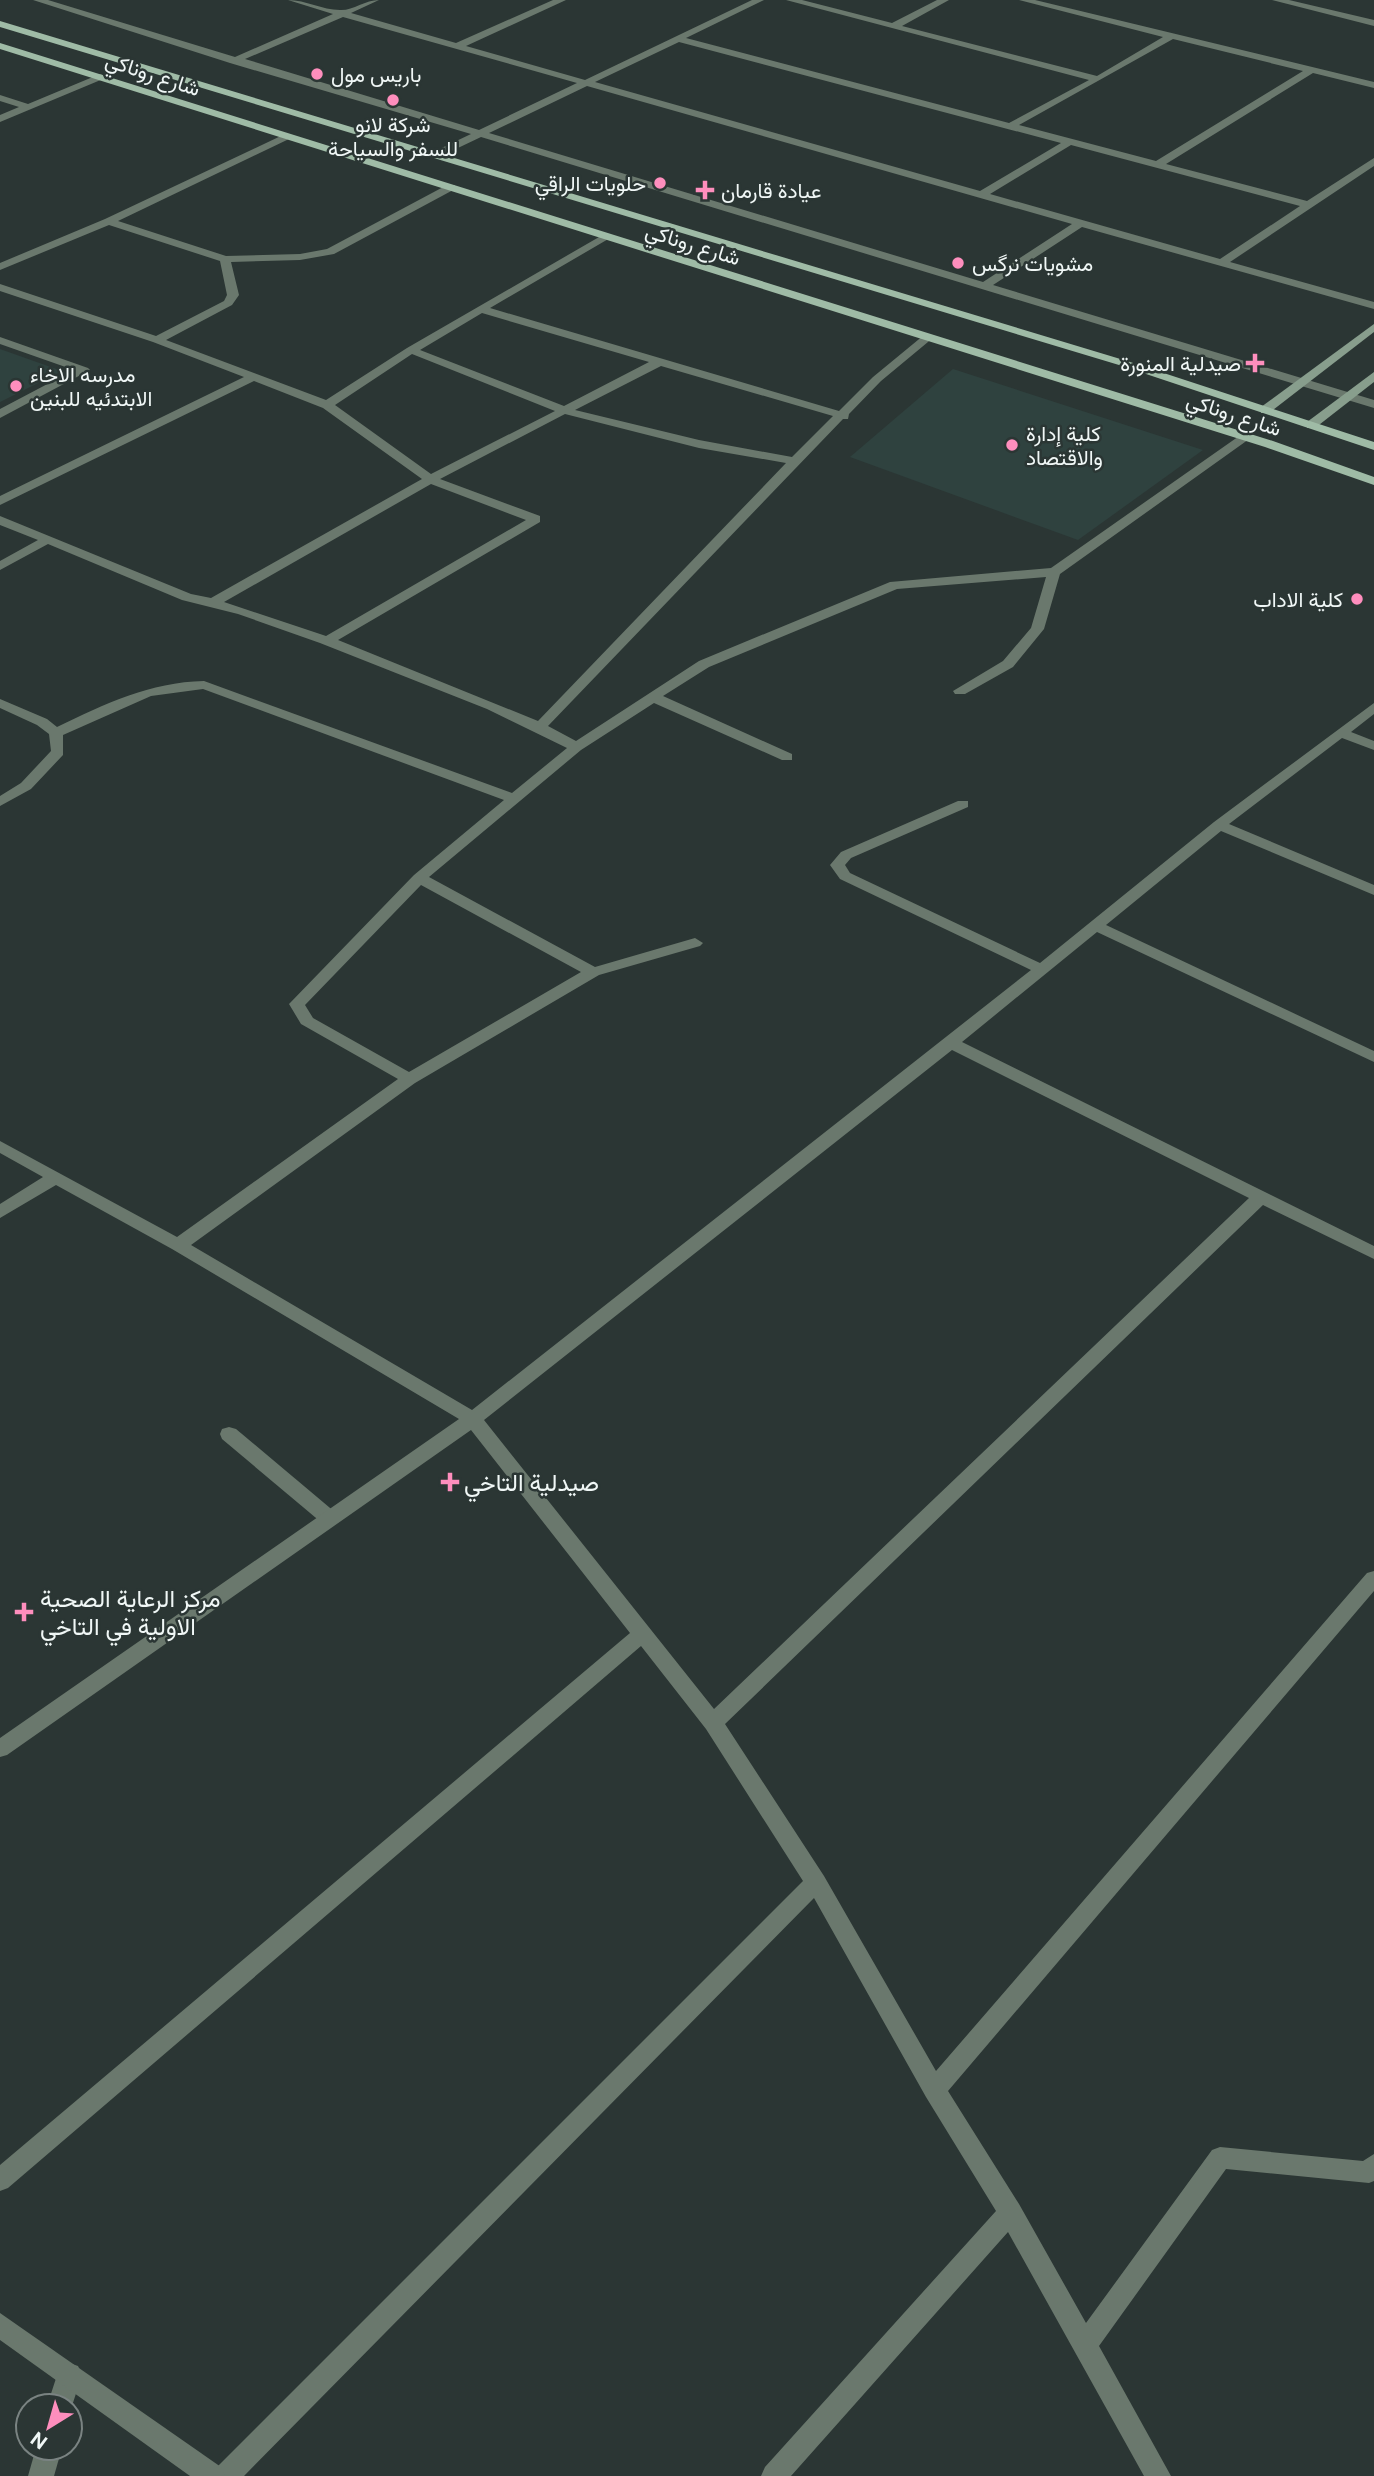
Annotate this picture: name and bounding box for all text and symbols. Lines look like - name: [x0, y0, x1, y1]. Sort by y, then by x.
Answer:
- street label: شارع روناكي: [101, 47, 203, 106]
- place label: باريس مول: [331, 62, 421, 88]
- marker: باريس مول: [309, 66, 325, 82]
- marker: شركة لانو للسفر والسياحة: [385, 92, 401, 108]
- place label: شركة لانو للسفر والسياحة: [328, 112, 458, 162]
- place label: حلويات الراقي: [535, 171, 646, 201]
- marker: حلويات الراقي: [652, 175, 668, 191]
- place label: عيادة قارمان: [721, 178, 822, 204]
- marker: عيادة قارمان: [695, 180, 715, 200]
- street label: شارع روناكي: [641, 218, 744, 275]
- place label: مشويات نرگس: [972, 251, 1093, 277]
- marker: مشويات نرگس: [950, 255, 966, 271]
- place label: صيدلية المنورة: [1120, 351, 1241, 377]
- marker: صيدلية المنورة: [1247, 355, 1263, 371]
- place label: مدرسه الاخاء الابتدئيه للبنين: [30, 362, 152, 411]
- marker: مدرسه الاخاء الابتدئيه للبنين: [8, 378, 24, 394]
- street label: شارع روناكي: [1182, 387, 1284, 446]
- place label: كلية إدارة والاقتصاد: [1026, 421, 1103, 471]
- marker: كلية إدارة والاقتصاد: [1004, 437, 1020, 453]
- place label: كلية الاداب: [1253, 587, 1343, 612]
- marker: كلية الاداب: [1349, 591, 1365, 607]
- place label: صيدلية التاخي: [464, 1468, 599, 1502]
- marker: صيدلية التاخي: [442, 1474, 458, 1490]
- place label: مركز الرعاية الصحية الاولية في التاخي: [40, 1584, 221, 1646]
- marker: مركز الرعاية الصحية الاولية في التاخي: [14, 1602, 34, 1622]
- north arrow: [14, 2392, 84, 2462]
- text: N: [26, 2427, 51, 2454]

